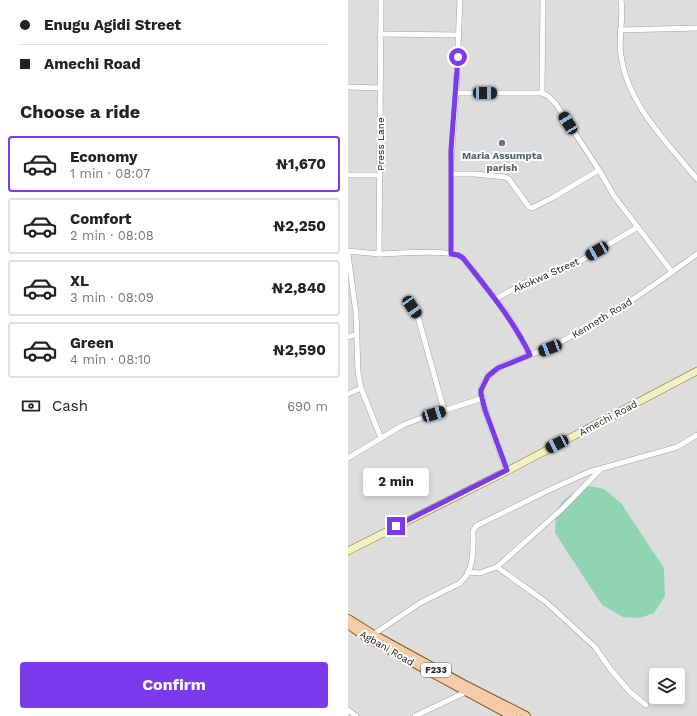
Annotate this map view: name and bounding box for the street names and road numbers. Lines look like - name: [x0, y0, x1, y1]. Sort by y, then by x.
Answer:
- street label: Press Lane: [375, 117, 386, 171]
- street label: Akokwa Street: [511, 255, 581, 294]
- street label: Kenneth Road: [570, 296, 634, 340]
- street label: Amechi Road: [577, 398, 639, 438]
- street label: Agbani Road: [358, 628, 416, 668]
- road number: F233: [421, 663, 451, 677]

